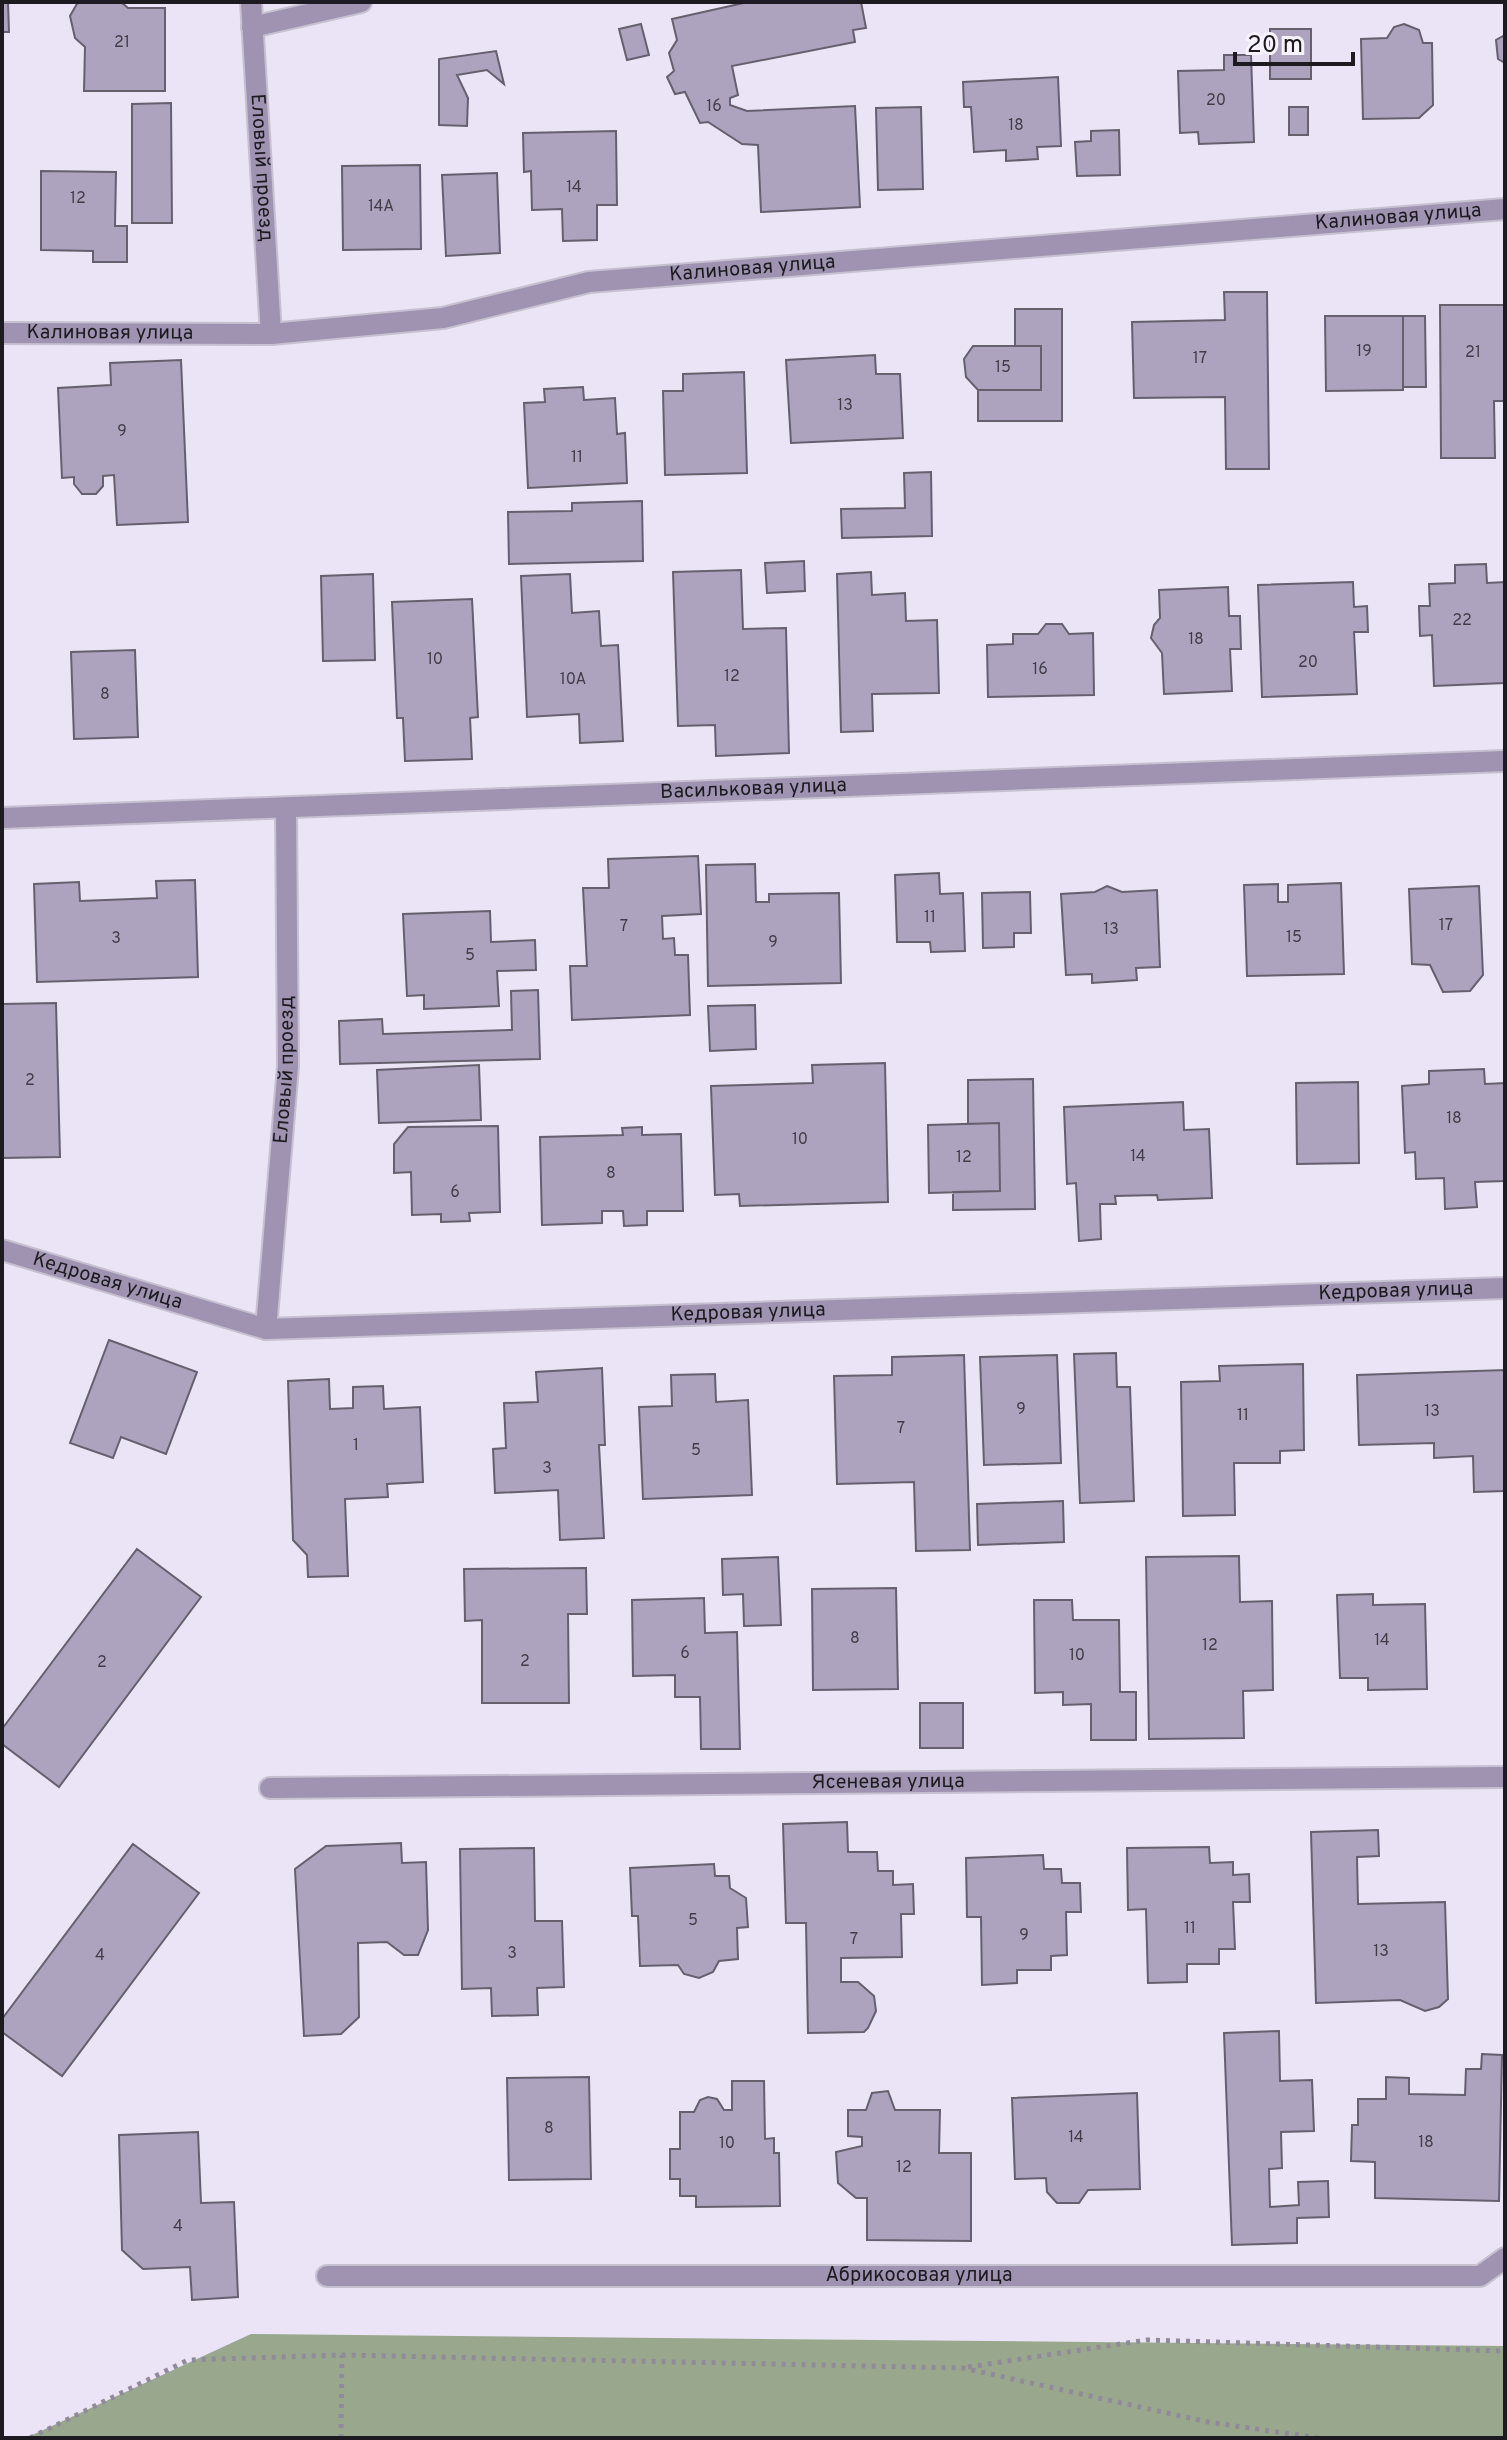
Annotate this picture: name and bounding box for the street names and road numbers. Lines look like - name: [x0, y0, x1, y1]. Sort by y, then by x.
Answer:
- street label: Еловый проезд: [244, 93, 278, 243]
- street label: Калиновая улица: [1314, 198, 1482, 237]
- street label: Калиновая улица: [668, 249, 836, 289]
- street label: Калиновая улица: [27, 320, 193, 347]
- street label: Васильковая улица: [660, 773, 847, 806]
- street label: Еловый проезд: [269, 996, 301, 1145]
- street label: Кедровая улица: [29, 1247, 185, 1316]
- street label: Кедровая улица: [1318, 1276, 1474, 1307]
- street label: Кедровая улица: [670, 1297, 826, 1329]
- street label: Ясеневая улица: [811, 1769, 965, 1796]
- street label: Абрикосовая улица: [825, 2263, 1013, 2289]

